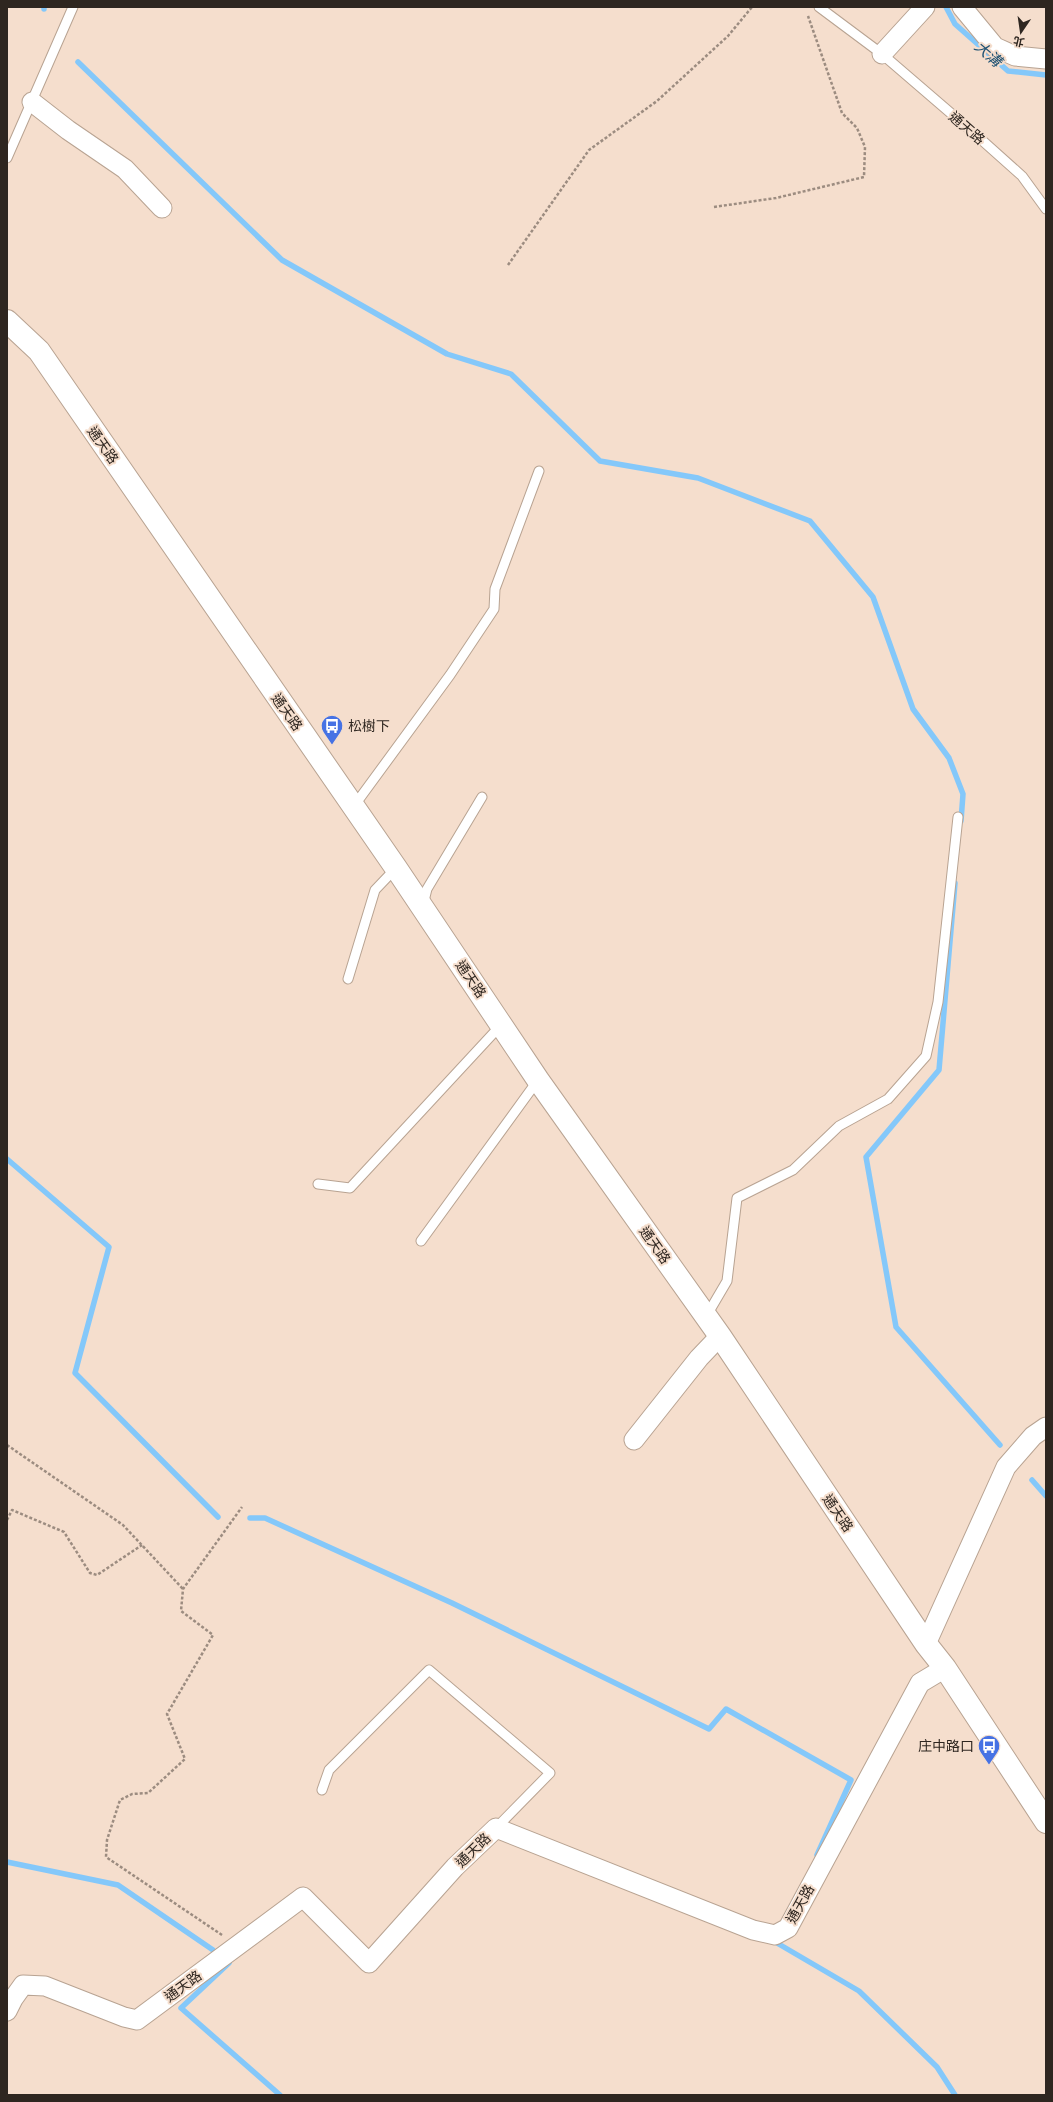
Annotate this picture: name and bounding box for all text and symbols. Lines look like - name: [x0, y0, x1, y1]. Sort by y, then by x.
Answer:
- north arrow: [1001, 12, 1041, 52]
- text: 北: [1012, 35, 1025, 48]
- water label: 大溝: [971, 38, 1006, 71]
- street label: 通天路: [946, 109, 987, 148]
- street label: 通天路: [84, 424, 121, 467]
- street label: 通天路: [268, 691, 305, 734]
- bus stop icon: 松樹下: [319, 713, 345, 746]
- place label: 松樹下: [348, 718, 390, 734]
- street label: 通天路: [453, 958, 489, 1001]
- street label: 通天路: [636, 1224, 673, 1267]
- street label: 通天路: [820, 1492, 856, 1535]
- bus stop icon: 庄中路口: [976, 1733, 1002, 1766]
- place label: 庄中路口: [918, 1739, 974, 1754]
- street label: 通天路: [453, 1830, 494, 1870]
- street label: 通天路: [784, 1882, 817, 1926]
- street label: 通天路: [162, 1968, 205, 2005]

